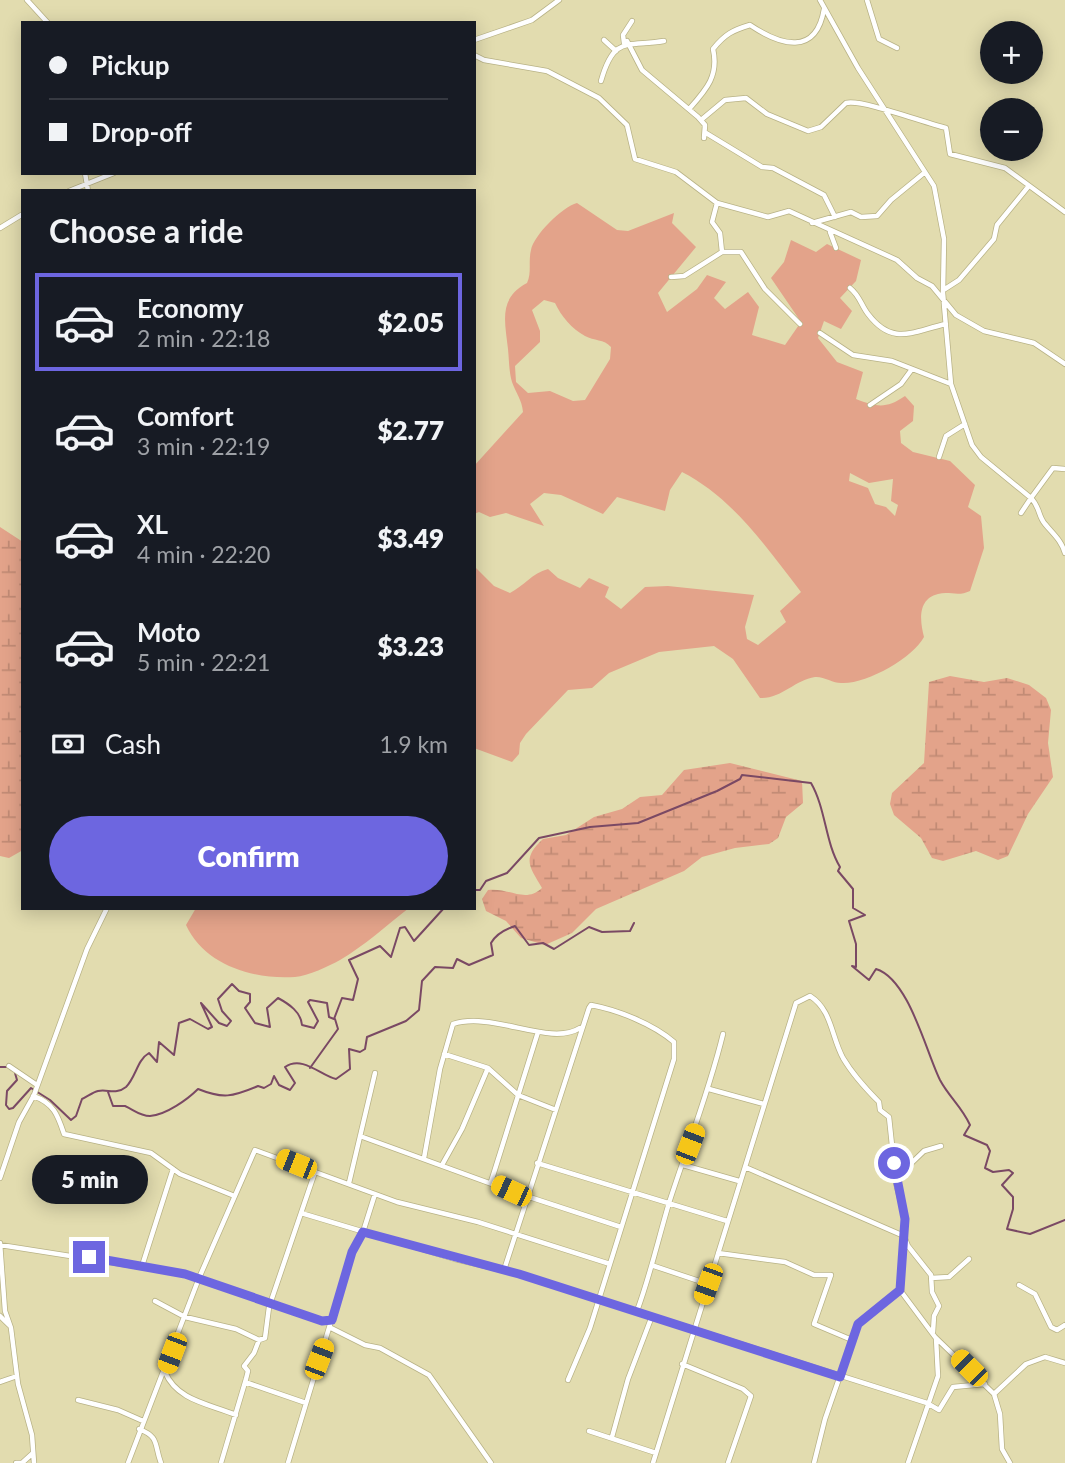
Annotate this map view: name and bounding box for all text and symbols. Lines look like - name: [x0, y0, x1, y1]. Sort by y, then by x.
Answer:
- map controls: [980, 21, 1043, 161]
- button: +: [980, 21, 1043, 84]
- text: Pickup: [91, 49, 170, 81]
- button: −: [980, 98, 1043, 161]
- text: Drop-off: [91, 116, 192, 148]
- text: Choose a ride: [49, 211, 243, 250]
- icon: car: [53, 291, 116, 354]
- text: Economy: [137, 292, 243, 324]
- text: $2.05: [377, 306, 444, 338]
- text: 2 min · 22:18: [137, 324, 270, 352]
- icon: car: [53, 399, 116, 462]
- text: Comfort: [137, 400, 234, 432]
- text: $2.77: [377, 414, 444, 446]
- text: 3 min · 22:19: [137, 432, 270, 460]
- icon: car: [53, 507, 116, 570]
- text: XL: [137, 508, 168, 540]
- text: $3.49: [377, 522, 444, 554]
- text: 4 min · 22:20: [137, 540, 270, 568]
- icon: car: [53, 615, 116, 678]
- text: Moto: [137, 616, 200, 648]
- text: $3.23: [377, 630, 444, 662]
- text: 5 min · 22:21: [137, 648, 270, 676]
- icon: cash: [49, 725, 87, 763]
- text: Cash: [105, 728, 161, 760]
- text: 1.9 km: [379, 730, 448, 758]
- button: Confirm: [49, 816, 448, 896]
- car: [673, 1121, 708, 1167]
- car: [273, 1146, 320, 1182]
- route start: [878, 1147, 910, 1179]
- callout: 5 min: [31, 1156, 147, 1204]
- text: 5 min: [61, 1165, 119, 1193]
- car: [488, 1173, 535, 1209]
- route end: [73, 1241, 105, 1273]
- car: [691, 1261, 726, 1307]
- car: [155, 1330, 190, 1376]
- car: [302, 1336, 337, 1382]
- car: [947, 1346, 992, 1390]

